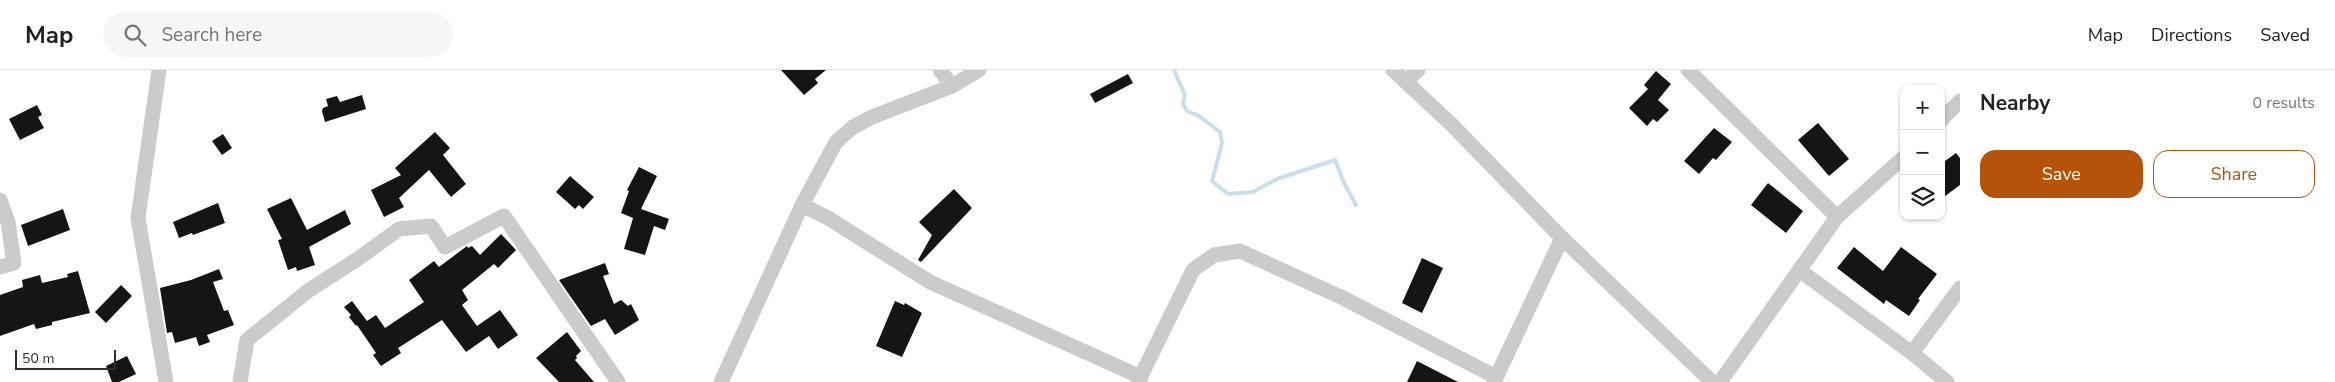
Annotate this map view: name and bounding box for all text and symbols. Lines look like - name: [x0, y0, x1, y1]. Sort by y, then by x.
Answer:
- search box: [103, 12, 453, 57]
- text: Map: [25, 19, 73, 51]
- icon: search: [121, 21, 149, 49]
- text: Search here: [161, 22, 262, 48]
- text: Map: [2088, 23, 2123, 47]
- text: Directions: [2151, 23, 2232, 47]
- text: Saved: [2260, 23, 2310, 47]
- map controls: [1900, 85, 1945, 220]
- button: +: [1900, 85, 1945, 130]
- text: Nearby: [1980, 89, 2050, 117]
- text: 0 results: [2253, 92, 2315, 114]
- button: −: [1900, 130, 1945, 175]
- button: Save: [1980, 150, 2143, 198]
- button: Share: [2153, 150, 2315, 198]
- button: layers: [1900, 175, 1945, 220]
- scale bar: [15, 347, 116, 370]
- text: 50 m: [22, 349, 54, 368]

